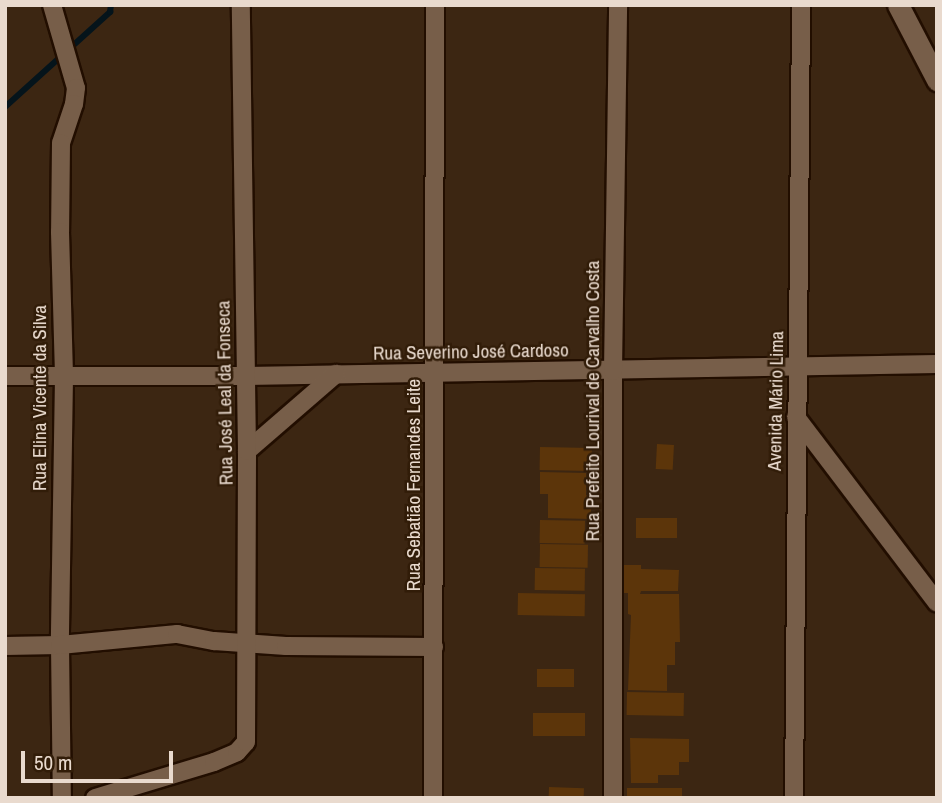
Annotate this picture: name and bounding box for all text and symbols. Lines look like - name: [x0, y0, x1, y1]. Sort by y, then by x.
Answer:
- street label: Rua Prefeito Lourival de Carvalho Costa: [582, 261, 604, 541]
- street label: Rua José Leal da Fonseca: [212, 301, 238, 485]
- street label: Rua Elina Vicente da Silva: [29, 305, 51, 491]
- street label: Avenida Mário Lima: [763, 331, 789, 471]
- street label: Rua Severino José Cardoso: [373, 339, 569, 365]
- street label: Rua Sebatião Fernandes Leite: [403, 379, 425, 591]
- scale bar: [24, 736, 177, 780]
- text: 50 m: [34, 748, 72, 777]

